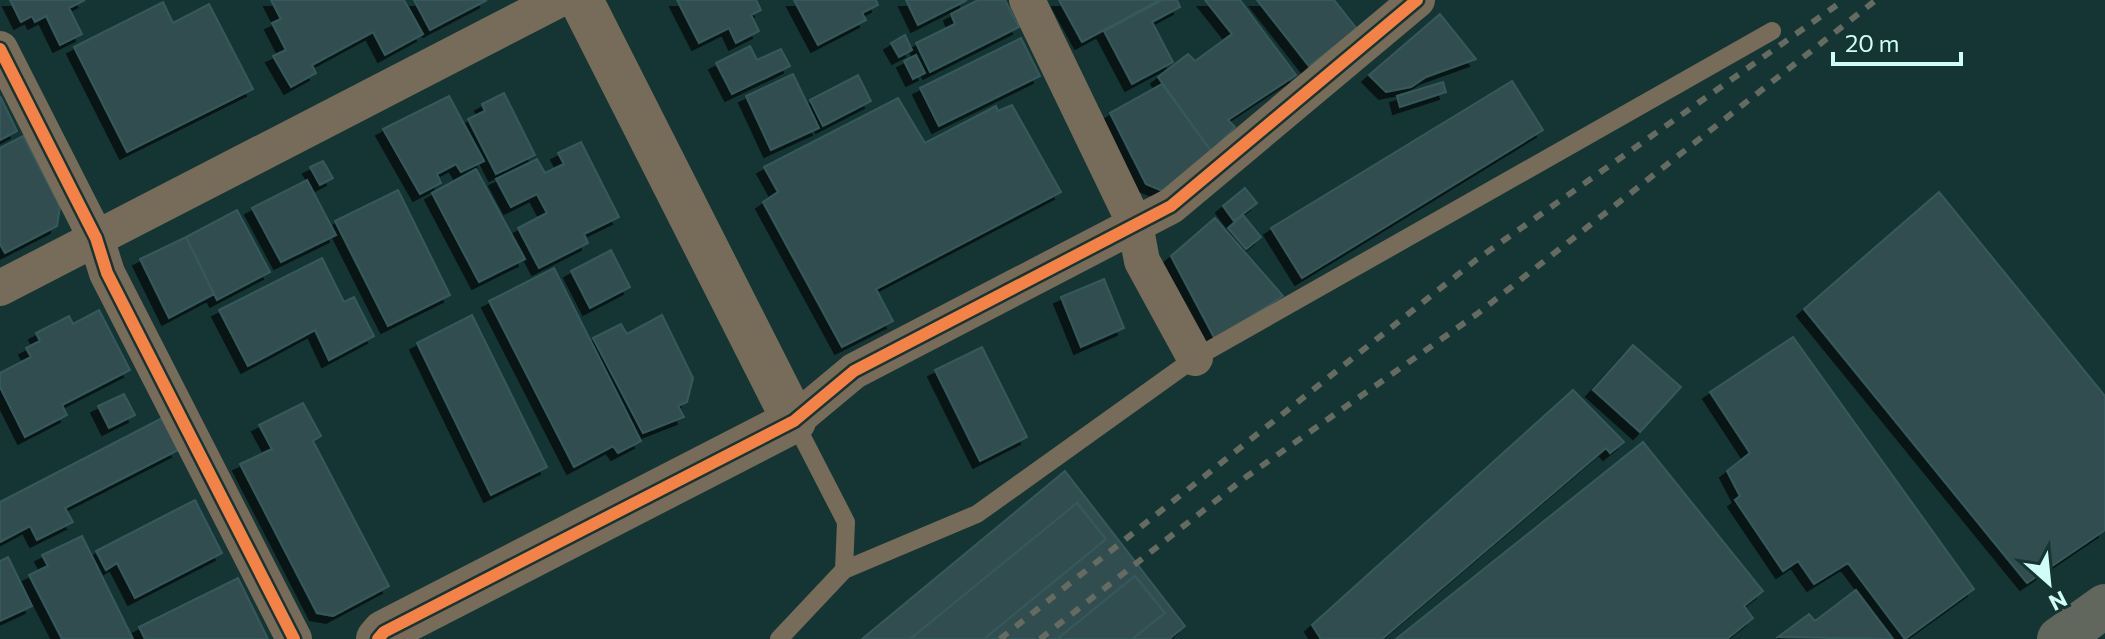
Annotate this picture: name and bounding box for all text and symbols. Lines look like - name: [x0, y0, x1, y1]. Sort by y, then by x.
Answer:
- scale bar: [1833, 16, 1961, 66]
- text: 20 m: [1845, 28, 1899, 57]
- north arrow: [2009, 543, 2089, 623]
- text: N: [2045, 585, 2072, 617]

